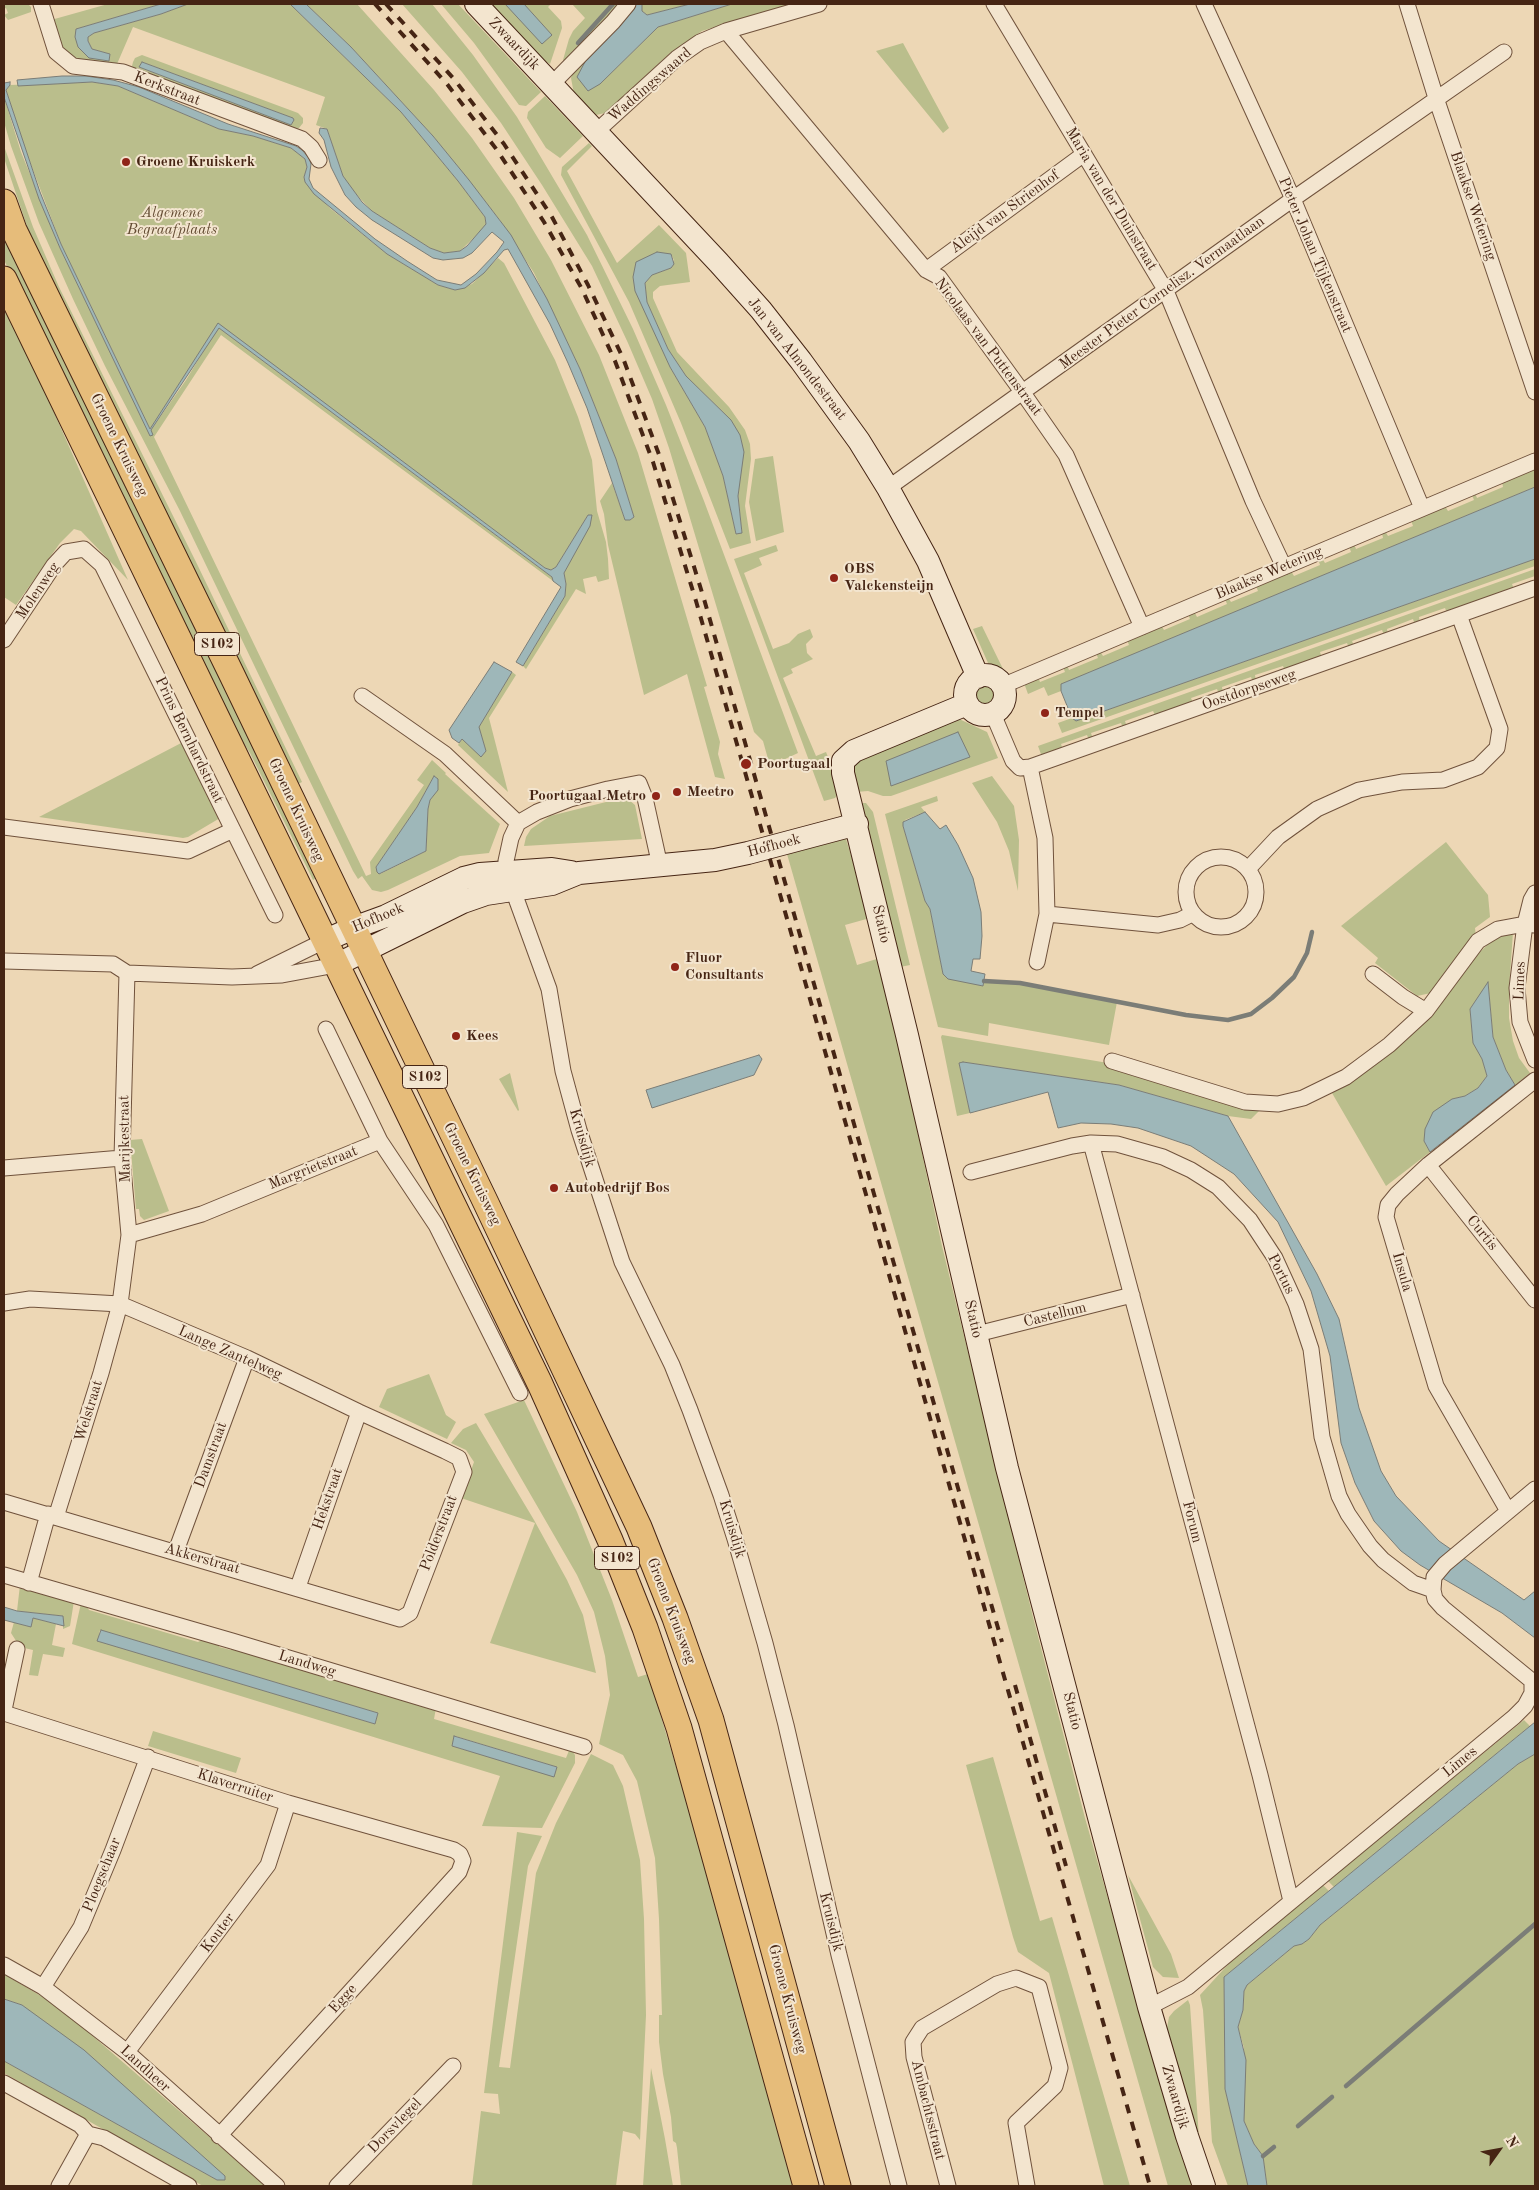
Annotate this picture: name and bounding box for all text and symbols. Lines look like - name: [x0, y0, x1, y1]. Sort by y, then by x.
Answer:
- street label: Zwaardijk: [484, 14, 544, 74]
- street label: Waddingswaard: [605, 44, 695, 126]
- street label: Kerkstraat: [131, 68, 203, 110]
- street label: Maria van der Duinstraat: [1061, 124, 1161, 274]
- street label: Blaakse Wetering: [1446, 149, 1500, 263]
- place label: Groene Kruiskerk: [136, 153, 255, 171]
- marker: Groene Kruiskerk: [120, 156, 132, 168]
- street label: Aleijd van Strienhof: [947, 166, 1063, 258]
- street label: Pieter Johan Tijkenstraat: [1274, 174, 1356, 336]
- park label: Algemene Begraafplaats: [127, 204, 217, 239]
- street label: Meester Pieter Cornelisz. Vermaatlaan: [1056, 212, 1268, 374]
- street label: Nicolaas van Puttenstraat: [930, 274, 1046, 420]
- street label: Jan van Almondestraat: [744, 294, 850, 424]
- street label: Groene Kruisweg: [86, 391, 152, 499]
- street label: Blaakse Wetering: [1213, 542, 1325, 604]
- street label: Molenweg: [12, 559, 64, 623]
- place label: OBS Valckensteijn: [844, 560, 934, 595]
- marker: OBS Valckensteijn: [828, 572, 840, 584]
- road number: S102: [194, 633, 240, 656]
- street label: Oostdorpseweg: [1200, 666, 1298, 714]
- street label: Prins Bernhardstraat: [151, 674, 227, 806]
- place label: Tempel: [1055, 704, 1104, 722]
- marker: Tempel: [1039, 707, 1051, 719]
- street label: Groene Kruisweg: [264, 755, 328, 865]
- place label: Poortugaal: [757, 755, 830, 773]
- marker: Poortugaal: [739, 757, 753, 771]
- place label: Meetro: [687, 783, 734, 801]
- marker: Meetro: [671, 786, 683, 798]
- place label: Poortugaal Metro: [529, 787, 646, 805]
- marker: Poortugaal Metro: [650, 790, 662, 802]
- street label: Hofhoek: [745, 830, 803, 862]
- street label: Hofhoek: [349, 899, 407, 937]
- street label: Statio: [868, 903, 894, 945]
- place label: Fluor Consultants: [685, 949, 763, 984]
- marker: Fluor Consultants: [669, 961, 681, 973]
- street label: Limes: [1510, 961, 1530, 1001]
- place label: Kees: [466, 1027, 498, 1045]
- marker: Kees: [450, 1030, 462, 1042]
- road number: S102: [402, 1066, 448, 1088]
- street label: Marijkestraat: [115, 1095, 135, 1183]
- street label: Kruisdijk: [565, 1106, 599, 1170]
- street label: Groene Kruisweg: [439, 1120, 505, 1228]
- street label: Margrietstraat: [266, 1142, 360, 1194]
- place label: Autobedrijf Bos: [564, 1179, 670, 1197]
- marker: Autobedrijf Bos: [548, 1182, 560, 1194]
- street label: Curtis: [1462, 1212, 1502, 1254]
- street label: Insula: [1388, 1250, 1416, 1294]
- street label: Portus: [1263, 1251, 1299, 1297]
- street label: Statio: [960, 1298, 986, 1340]
- street label: Castellum: [1022, 1299, 1088, 1331]
- street label: Lange Zantelweg: [175, 1322, 285, 1384]
- street label: Welstraat: [71, 1378, 107, 1444]
- street label: Damstraat: [191, 1420, 231, 1490]
- street label: Hekstraat: [309, 1466, 347, 1532]
- street label: Polderstraat: [416, 1493, 462, 1573]
- street label: Kruisdijk: [715, 1497, 749, 1561]
- street label: Forum: [1178, 1499, 1206, 1545]
- street label: Akkerstraat: [162, 1540, 242, 1578]
- road number: S102: [594, 1546, 640, 1570]
- street label: Groene Kruisweg: [642, 1555, 700, 1667]
- street label: Landweg: [276, 1647, 338, 1681]
- street label: Statio: [1059, 1690, 1085, 1732]
- street label: Limes: [1439, 1743, 1481, 1781]
- street label: Klaverruiter: [195, 1765, 275, 1807]
- street label: Ploegschaar: [79, 1835, 125, 1915]
- street label: Kruisdijk: [815, 1890, 847, 1954]
- street label: Kouter: [197, 1910, 239, 1956]
- street label: Groene Kruisweg: [764, 1942, 810, 2056]
- street label: Egge: [325, 1981, 361, 2017]
- street label: Landheer: [116, 2042, 174, 2096]
- street label: Ambachtsstraat: [907, 2058, 949, 2162]
- street label: Zwaardijk: [1157, 2063, 1193, 2131]
- street label: Dorsvlegel: [364, 2095, 426, 2157]
- north arrow: [1474, 2125, 1524, 2175]
- text: N: [1503, 2134, 1520, 2150]

